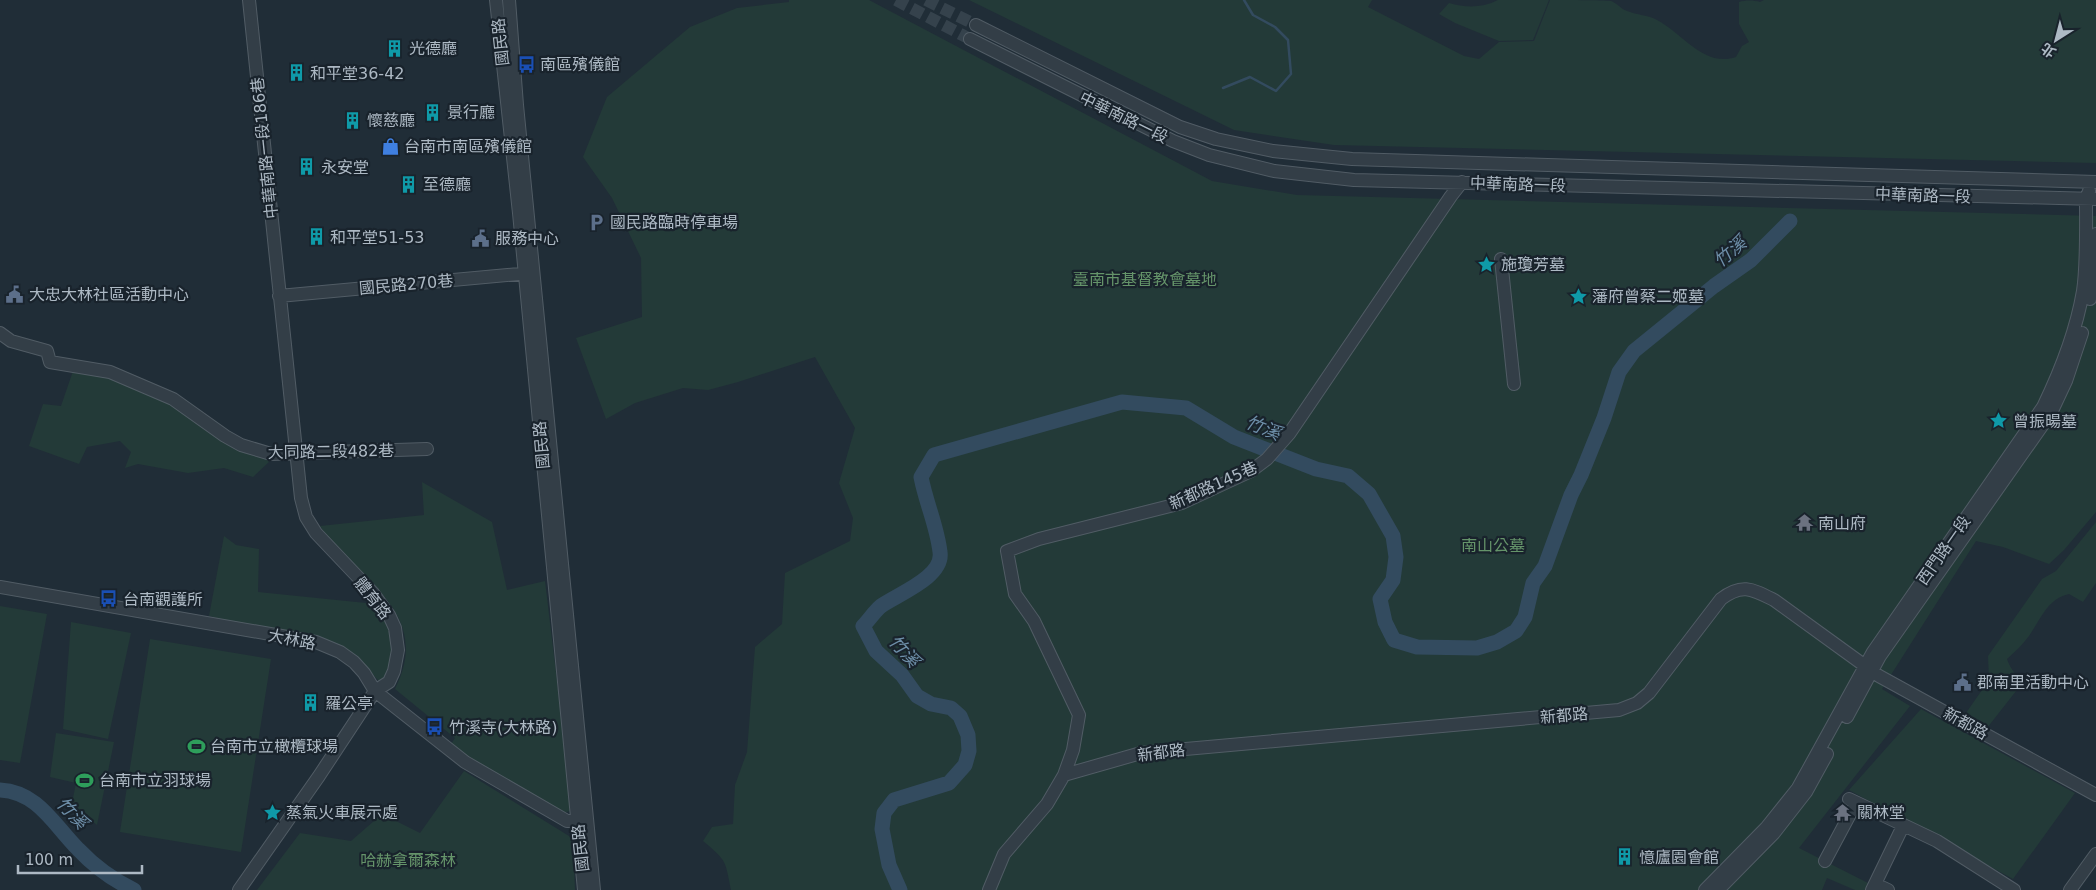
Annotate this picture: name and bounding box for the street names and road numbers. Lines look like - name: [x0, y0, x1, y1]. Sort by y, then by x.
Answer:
- street label: 國民路: [489, 17, 512, 67]
- street label: 中華南路一段186巷: [248, 76, 281, 220]
- street label: 中華南路一段: [1076, 88, 1171, 147]
- street label: 中華南路一段: [1470, 173, 1566, 196]
- street label: 中華南路一段: [1875, 184, 1971, 207]
- street label: 國民路270巷: [358, 271, 454, 298]
- street label: 國民路: [530, 420, 553, 470]
- street label: 大同路二段482巷: [268, 441, 394, 462]
- street label: 新都路145巷: [1166, 458, 1260, 513]
- street label: 西門路一段: [1913, 512, 1974, 589]
- street label: 體育路: [350, 574, 395, 623]
- street label: 大林路: [267, 626, 317, 653]
- street label: 新都路: [1940, 703, 1991, 743]
- street label: 新都路: [1539, 704, 1589, 727]
- street label: 新都路: [1136, 740, 1186, 765]
- street label: 國民路: [569, 823, 592, 873]

